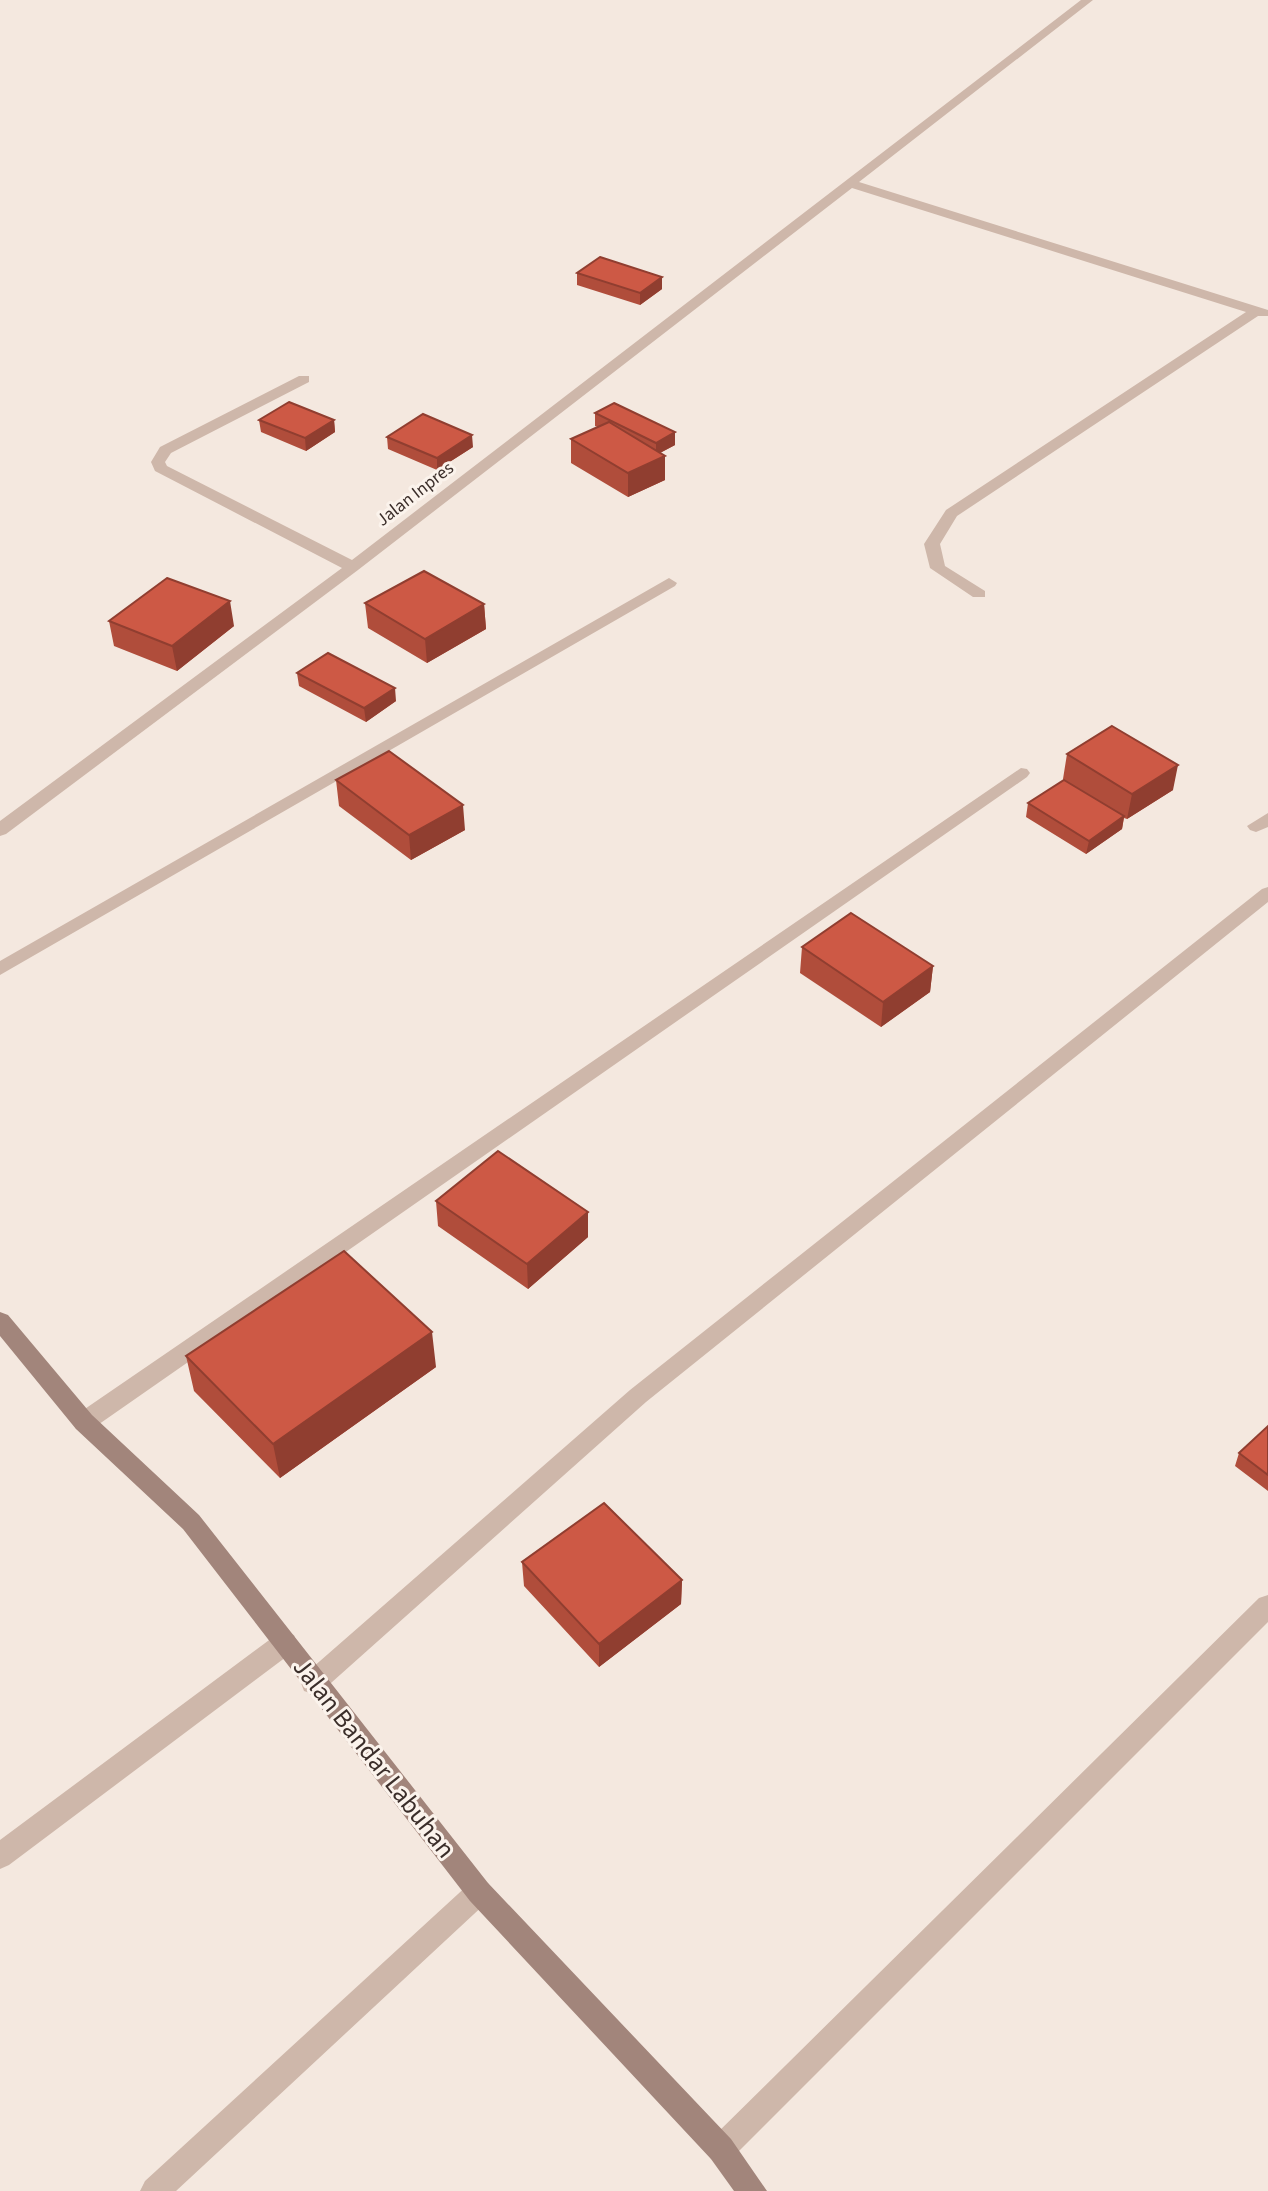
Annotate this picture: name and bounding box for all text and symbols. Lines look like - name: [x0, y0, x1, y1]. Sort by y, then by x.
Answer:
- street label: Jalan Inpres: [371, 456, 459, 532]
- street label: Jalan Bandar Labuhan: [284, 1650, 464, 1866]

